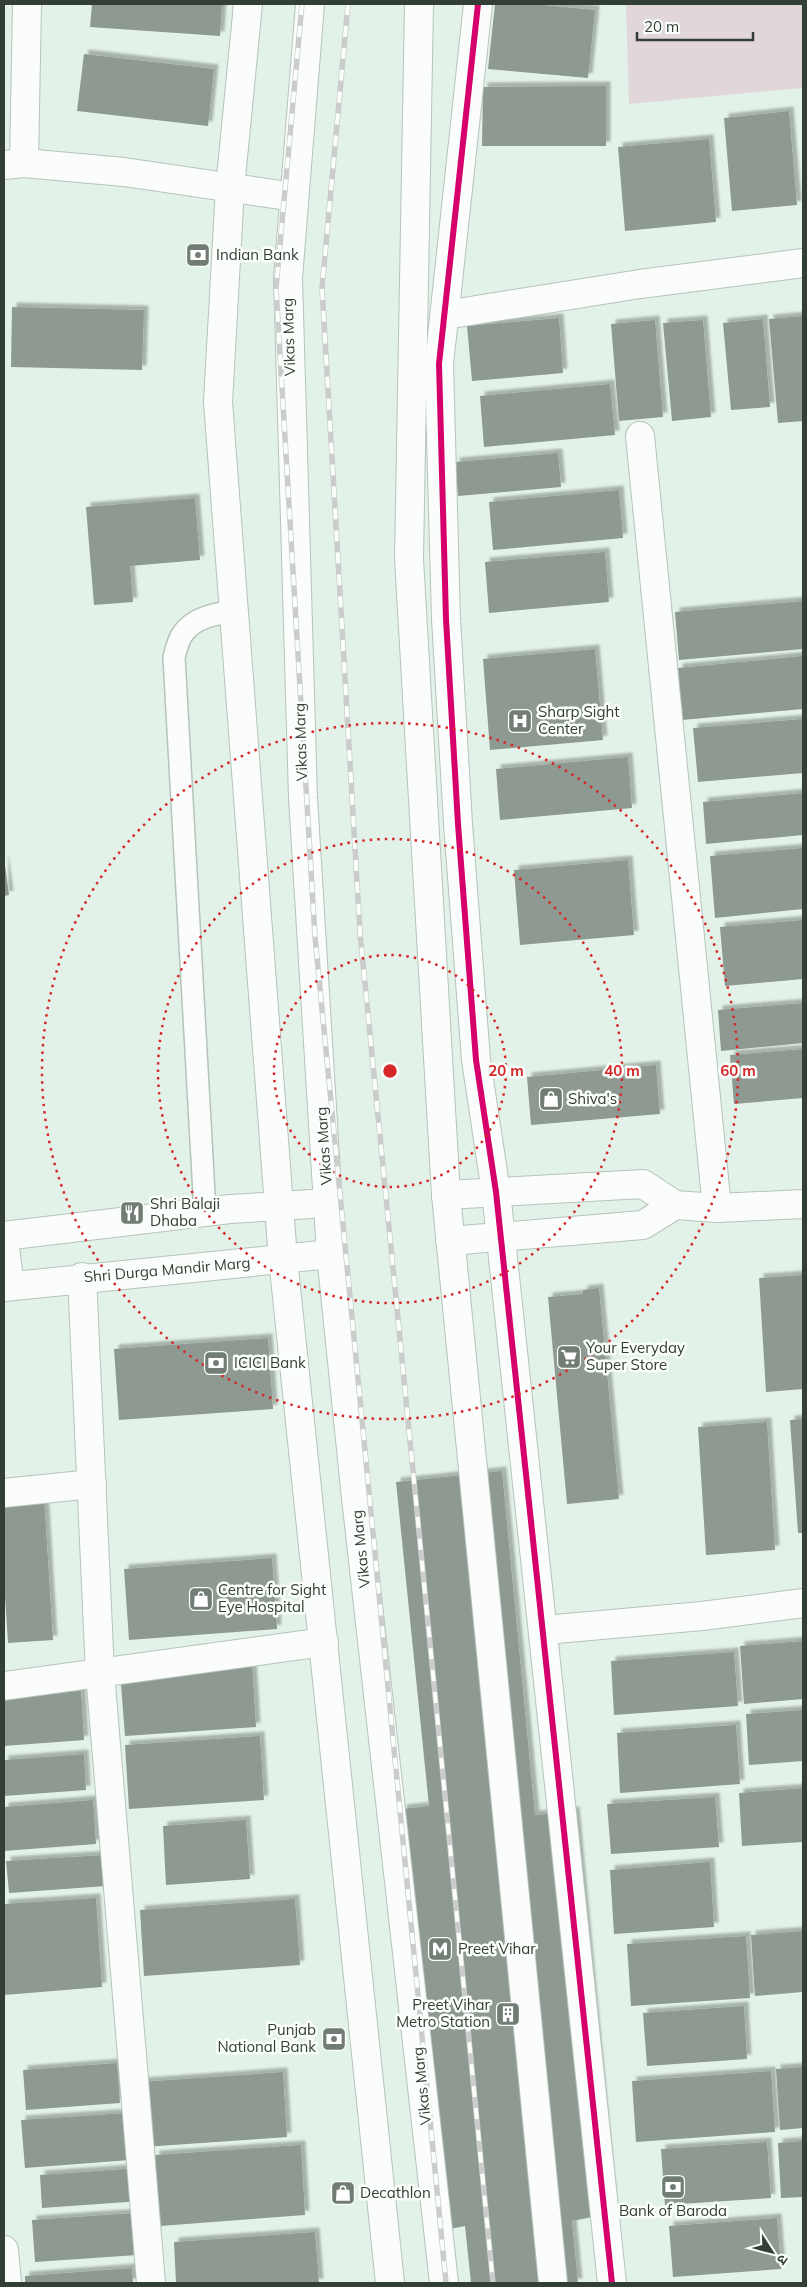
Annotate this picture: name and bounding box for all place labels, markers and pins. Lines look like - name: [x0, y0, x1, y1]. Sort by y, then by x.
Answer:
- bank icon: Indian Bank: [185, 242, 211, 268]
- place label: Indian Bank: [216, 245, 299, 264]
- place label: Sharp Sight Center: [538, 702, 620, 738]
- hospital icon: Sharp Sight Center: [507, 708, 533, 734]
- centre of rings: [381, 1062, 399, 1080]
- shop icon: Shiva's: [538, 1086, 564, 1112]
- place label: Shiva's: [568, 1089, 617, 1108]
- place label: Shri Balaji Dhaba: [150, 1194, 220, 1230]
- restaurant icon: Shri Balaji Dhaba: [119, 1200, 145, 1226]
- place label: Your Everyday Super Store: [585, 1338, 685, 1374]
- supermarket icon: Your Everyday Super Store: [556, 1344, 582, 1370]
- bank icon: ICICI Bank: [203, 1350, 229, 1376]
- place label: ICICI Bank: [234, 1353, 306, 1372]
- place label: Centre for Sight Eye Hospital: [218, 1580, 326, 1616]
- shop icon: Centre for Sight Eye Hospital: [188, 1586, 214, 1612]
- metro station icon: Preet Vihar: [427, 1936, 453, 1962]
- place label: Preet Vihar: [458, 1939, 536, 1958]
- place label: Preet Vihar Metro Station: [396, 1995, 491, 2031]
- building icon: Preet Vihar Metro Station: [495, 2001, 521, 2027]
- place label: Punjab National Bank: [217, 2020, 316, 2056]
- bank icon: Punjab National Bank: [321, 2026, 347, 2052]
- bank icon: Bank of Baroda: [660, 2174, 686, 2200]
- shop icon: Decathlon: [330, 2180, 356, 2206]
- place label: Decathlon: [360, 2183, 431, 2202]
- place label: Bank of Baroda: [619, 2201, 727, 2220]

